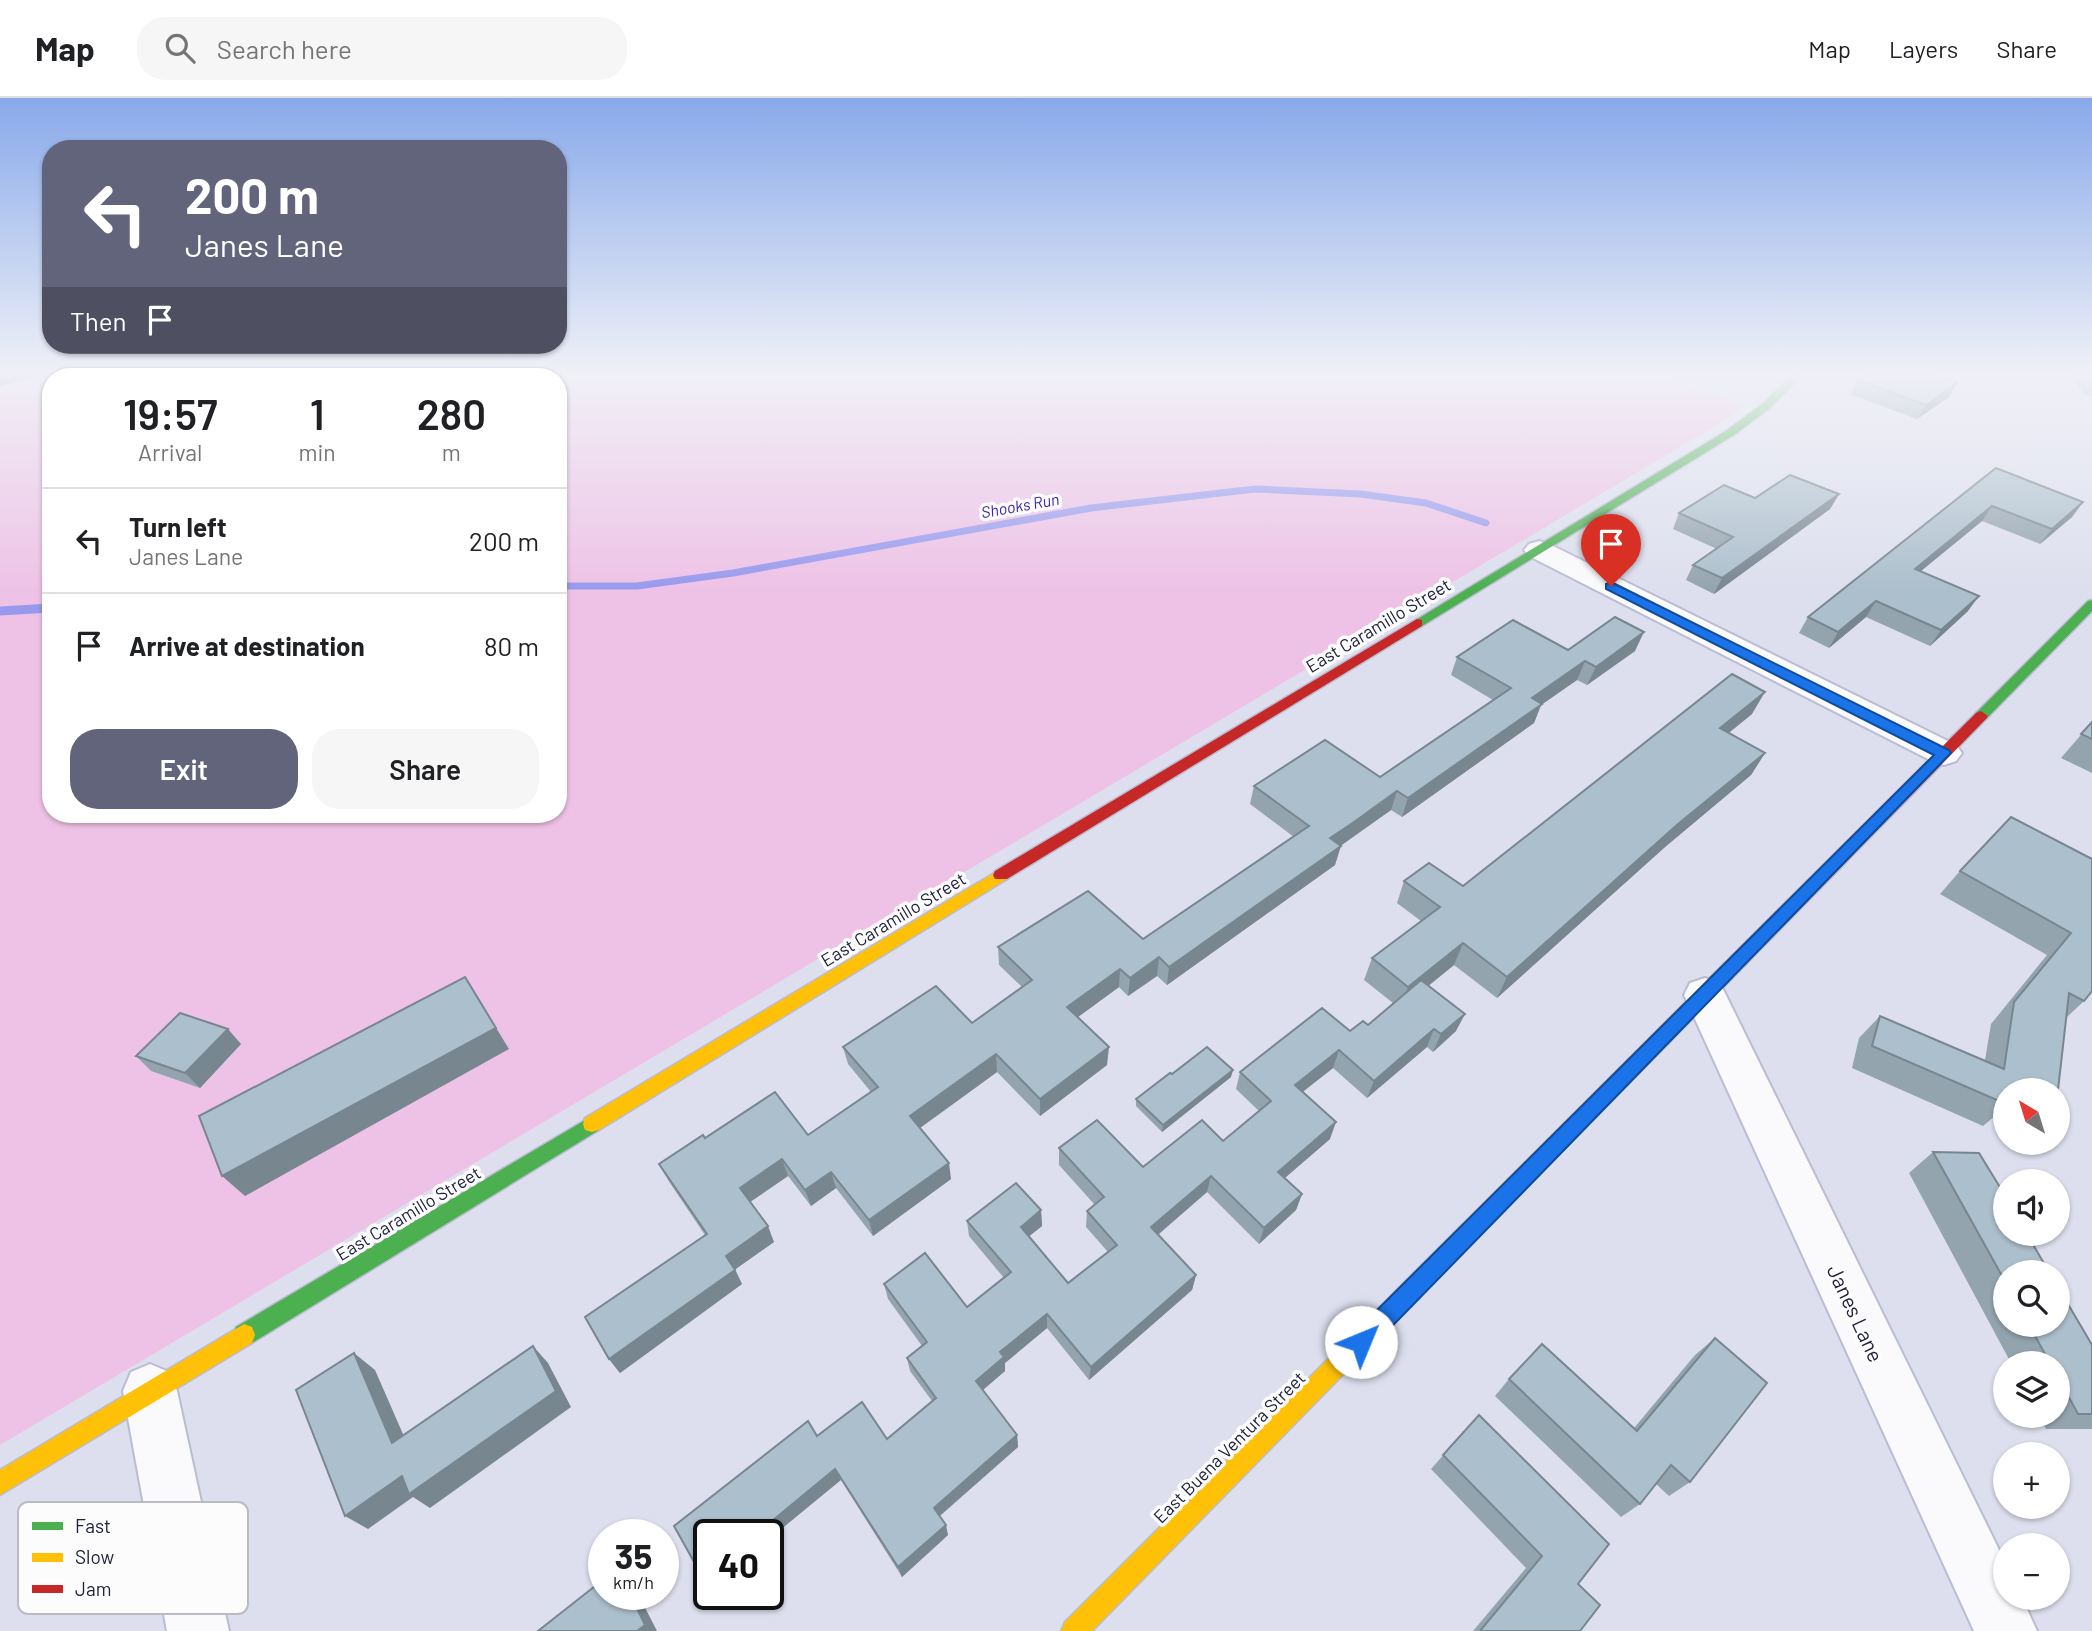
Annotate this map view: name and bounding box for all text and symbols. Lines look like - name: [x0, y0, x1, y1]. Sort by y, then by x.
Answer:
- search box: [137, 17, 627, 80]
- text: Map: [35, 28, 95, 68]
- icon: search: [161, 29, 199, 67]
- text: Search here: [217, 33, 352, 64]
- text: Map: [1808, 34, 1851, 63]
- text: Layers: [1889, 34, 1958, 63]
- text: Share: [1996, 34, 2057, 63]
- text: 200 m: [185, 165, 319, 224]
- icon: left: [70, 168, 161, 259]
- text: Janes Lane: [185, 225, 344, 263]
- icon: arrive: [141, 301, 179, 339]
- text: Then: [70, 305, 127, 336]
- text: 19:57: [123, 388, 218, 438]
- text: 1: [310, 388, 325, 438]
- text: 280: [417, 388, 486, 438]
- text: Arrival: [138, 438, 202, 466]
- text: min: [298, 438, 336, 466]
- text: m: [442, 438, 461, 466]
- water label: Shooks Run: [980, 489, 1060, 521]
- text: Turn left: [129, 511, 227, 542]
- pin: [1581, 514, 1641, 586]
- icon: left: [70, 522, 108, 560]
- text: 200 m: [469, 525, 539, 556]
- icon: arrive: [1592, 525, 1630, 563]
- text: Janes Lane: [129, 542, 243, 570]
- street label: East Caramillo Street: [1302, 573, 1454, 677]
- icon: arrive: [70, 627, 108, 665]
- text: Arrive at destination: [129, 630, 365, 661]
- text: 80 m: [484, 630, 539, 661]
- button: Exit: [70, 729, 298, 809]
- button: Share: [312, 729, 539, 809]
- street label: East Caramillo Street: [817, 867, 969, 971]
- north arrow: [1993, 1078, 2070, 1155]
- map controls: [1993, 1078, 2070, 1610]
- street label: East Caramillo Street: [332, 1161, 484, 1265]
- button: sound: [1993, 1169, 2070, 1246]
- street label: Janes Lane: [1823, 1260, 1889, 1366]
- button: search: [1993, 1260, 2070, 1337]
- position arrow: [1324, 1305, 1398, 1379]
- button: layers: [1993, 1351, 2070, 1428]
- street label: East Buena Ventura Street: [1149, 1367, 1309, 1527]
- button: +: [1993, 1442, 2070, 1519]
- legend: [18, 1502, 248, 1614]
- text: Fast: [75, 1514, 111, 1537]
- speed limit sign: 40: [693, 1519, 784, 1610]
- button: −: [1993, 1533, 2070, 1610]
- text: 35: [615, 1534, 652, 1576]
- text: Slow: [75, 1545, 114, 1568]
- text: km/h: [613, 1571, 654, 1593]
- text: Jam: [75, 1577, 111, 1600]

